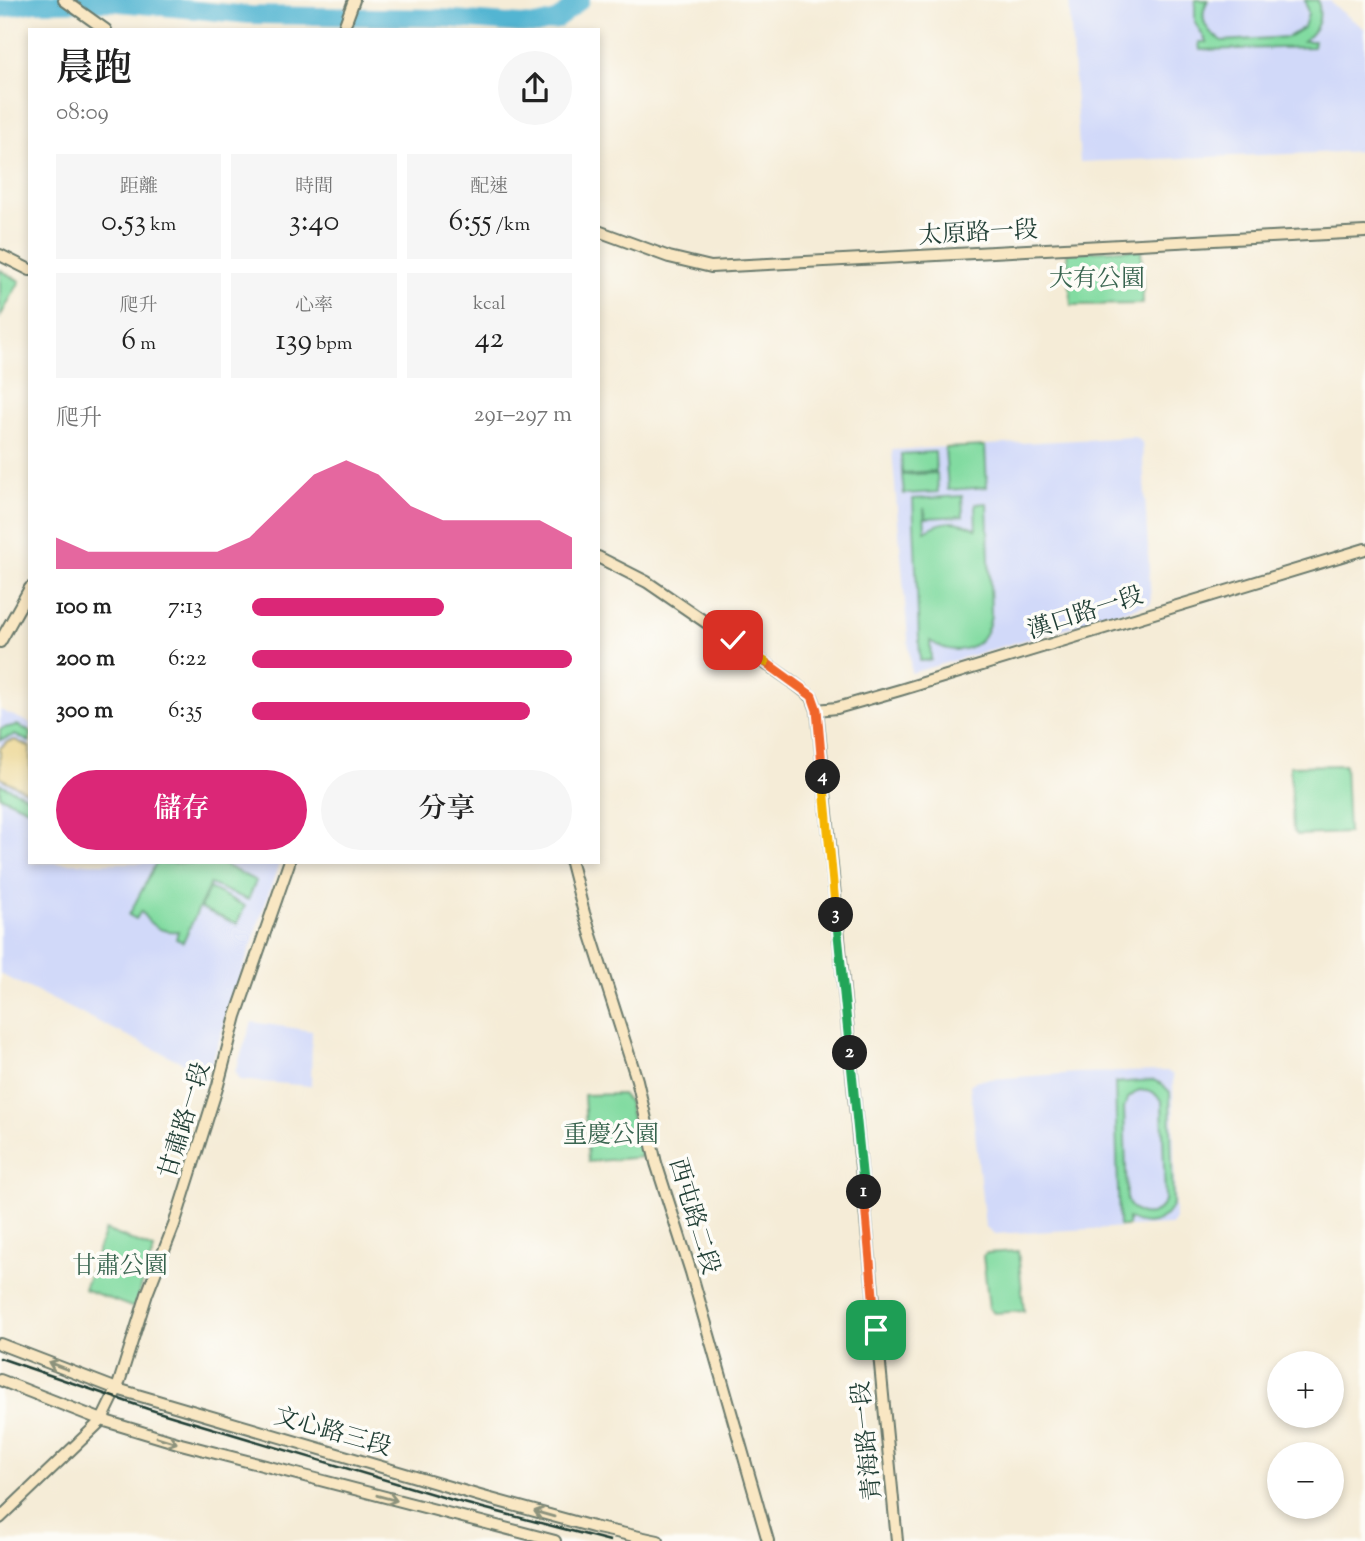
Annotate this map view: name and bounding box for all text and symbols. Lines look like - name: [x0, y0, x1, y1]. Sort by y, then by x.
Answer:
- text: 晨跑: [56, 44, 132, 98]
- button: share: [498, 51, 572, 125]
- text: 08:09: [56, 97, 109, 130]
- text: 距離: [120, 174, 158, 201]
- text: 時間: [295, 174, 333, 201]
- text: 配速: [470, 174, 508, 201]
- text: 0.53: [101, 201, 146, 244]
- text: 3:40: [289, 201, 339, 244]
- text: 6:55: [449, 201, 492, 244]
- text: km: [146, 212, 176, 239]
- text: /km: [492, 212, 530, 239]
- street label: 太原路一段: [917, 214, 1039, 254]
- park label: 大有公園: [1049, 263, 1145, 297]
- text: kcal: [473, 291, 506, 318]
- text: 爬升: [120, 293, 158, 320]
- text: 心率: [295, 293, 333, 320]
- text: 42: [475, 318, 504, 361]
- text: 6: [121, 320, 136, 363]
- text: 139: [275, 320, 312, 363]
- text: m: [136, 331, 156, 358]
- text: bpm: [312, 331, 353, 358]
- text: 291–297 m: [474, 399, 572, 432]
- text: 爬升: [56, 403, 102, 436]
- street label: 漢口路一段: [1023, 579, 1148, 649]
- text: 100 m: [56, 591, 112, 624]
- text: 7:13: [168, 591, 203, 624]
- pin: [703, 610, 763, 670]
- icon: check: [714, 621, 752, 659]
- text: 200 m: [56, 643, 115, 676]
- text: 6:22: [168, 643, 207, 676]
- text: 300 m: [56, 695, 113, 728]
- text: 6:35: [168, 695, 202, 728]
- pin: 4: [806, 760, 840, 794]
- text: 4: [818, 763, 827, 790]
- button: 儲存: [56, 770, 307, 850]
- button: 分享: [321, 770, 572, 850]
- pin: 3: [818, 898, 854, 932]
- text: 3: [832, 901, 839, 928]
- pin: 2: [832, 1036, 868, 1070]
- text: 2: [845, 1039, 854, 1066]
- street label: 甘肅路一段: [152, 1058, 220, 1183]
- park label: 重慶公園: [563, 1119, 659, 1153]
- street label: 西屯路二段: [659, 1154, 727, 1279]
- pin: 1: [846, 1174, 882, 1210]
- text: 1: [860, 1178, 867, 1205]
- park label: 甘肅公園: [72, 1250, 168, 1284]
- pin: [846, 1300, 906, 1360]
- icon: arrive: [857, 1311, 895, 1349]
- map controls: [1267, 1351, 1344, 1519]
- button: +: [1267, 1351, 1344, 1428]
- one-way arrow: [48, 1359, 70, 1372]
- street label: 青海路一段: [845, 1379, 891, 1502]
- street label: 文心路三段: [270, 1400, 395, 1466]
- one-way arrow: [156, 1435, 178, 1448]
- button: −: [1267, 1442, 1344, 1519]
- one-way arrow: [375, 1492, 398, 1505]
- one-way arrow: [534, 1506, 556, 1519]

